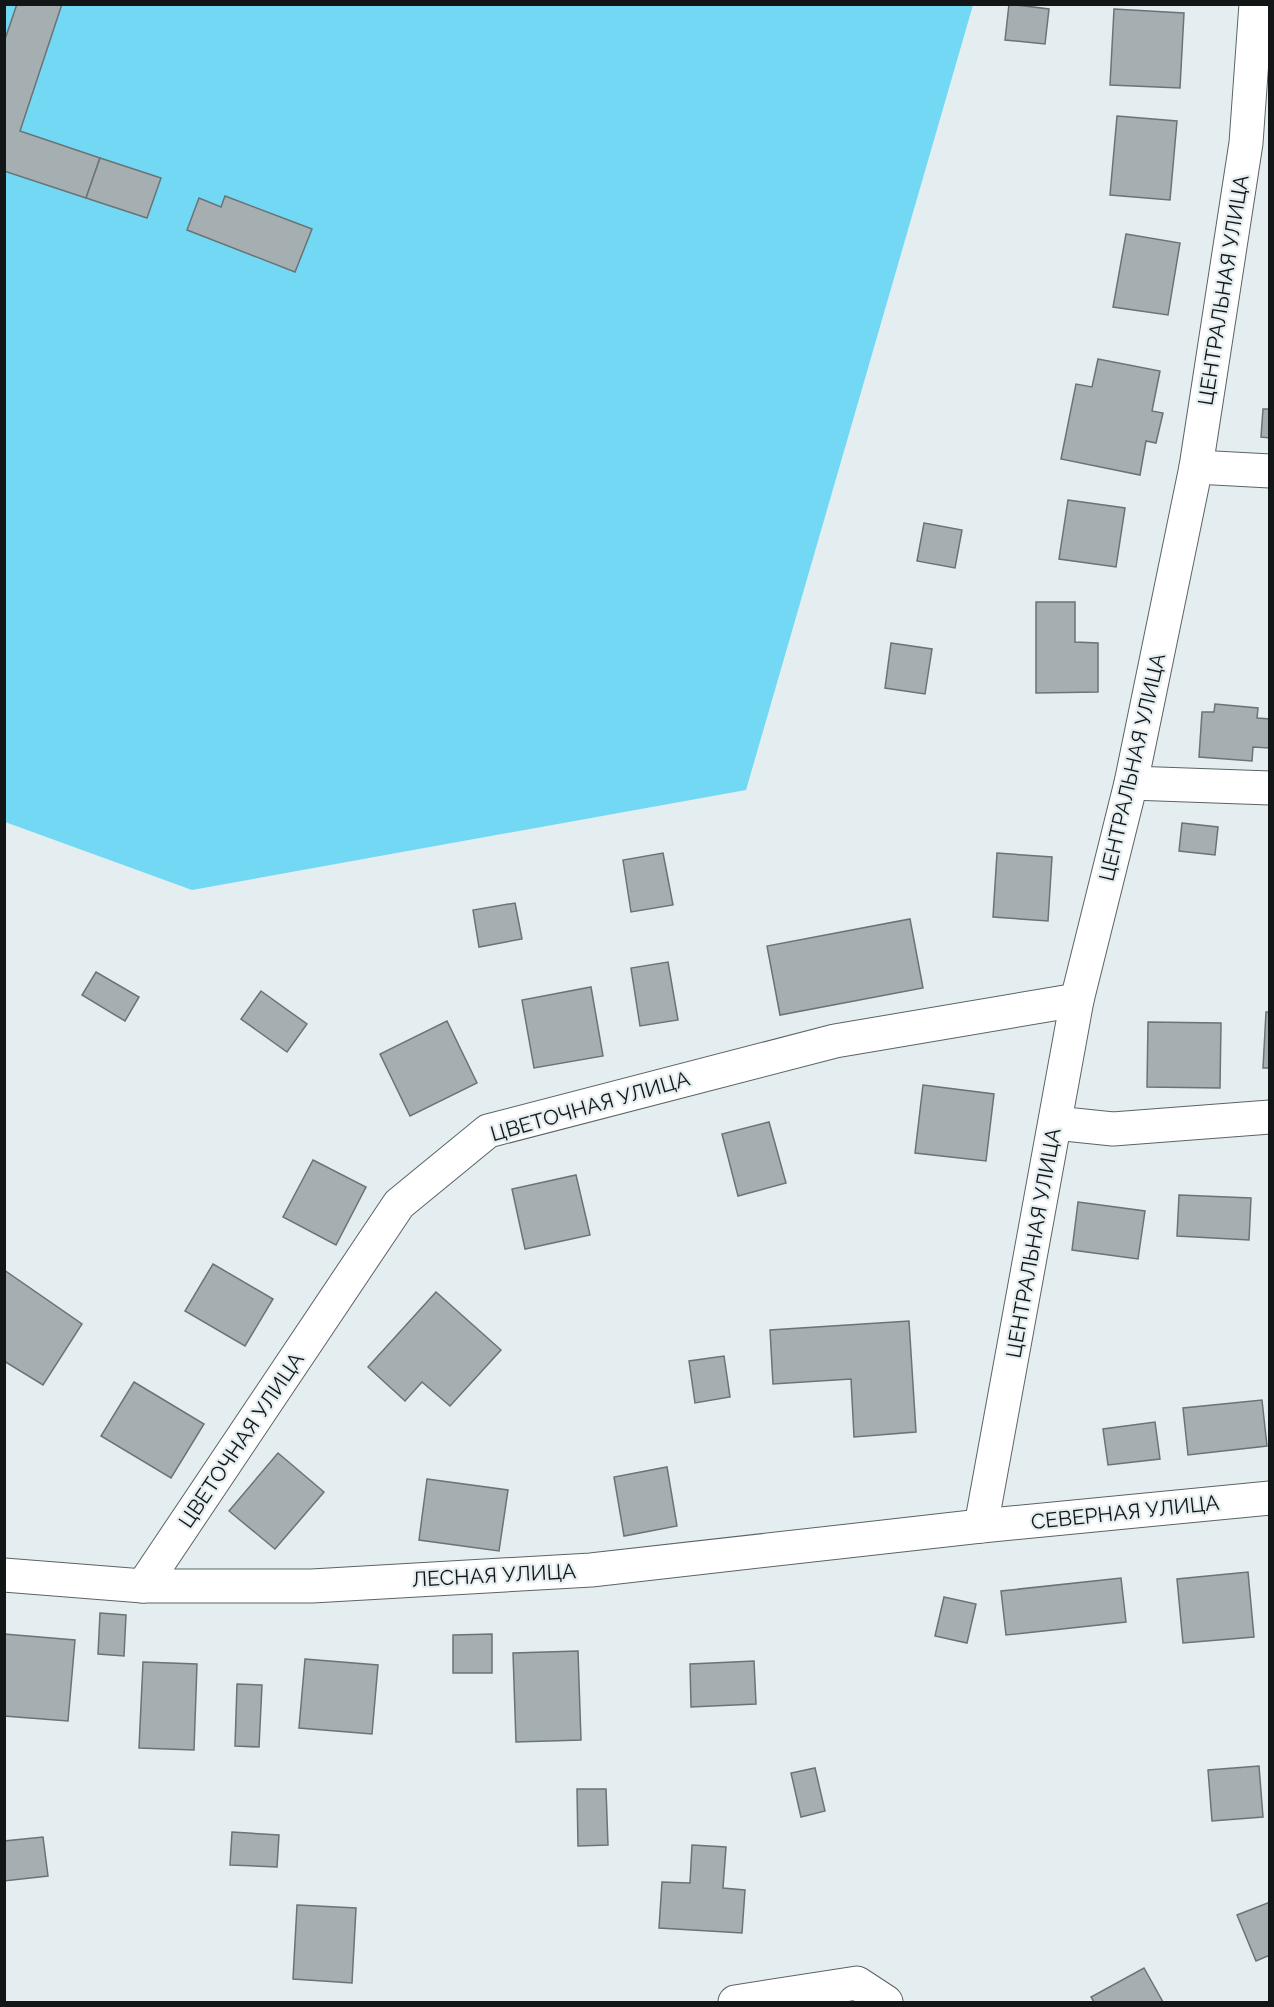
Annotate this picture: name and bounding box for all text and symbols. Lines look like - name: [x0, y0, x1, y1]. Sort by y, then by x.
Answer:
- street label: ЦЕНТРАЛЬНАЯ УЛИЦА: [1192, 173, 1254, 407]
- street label: ЦЕНТРАЛЬНАЯ УЛИЦА: [1094, 651, 1170, 883]
- street label: ЦВЕТОЧНАЯ УЛИЦА: [488, 1066, 692, 1146]
- street label: ЦЕНТРАЛЬНАЯ УЛИЦА: [1000, 1126, 1066, 1360]
- street label: ЦВЕТОЧНАЯ УЛИЦА: [173, 1348, 309, 1532]
- street label: СЕВЕРНАЯ УЛИЦА: [1030, 1490, 1220, 1534]
- street label: ЛЕСНАЯ УЛИЦА: [411, 1558, 577, 1592]

